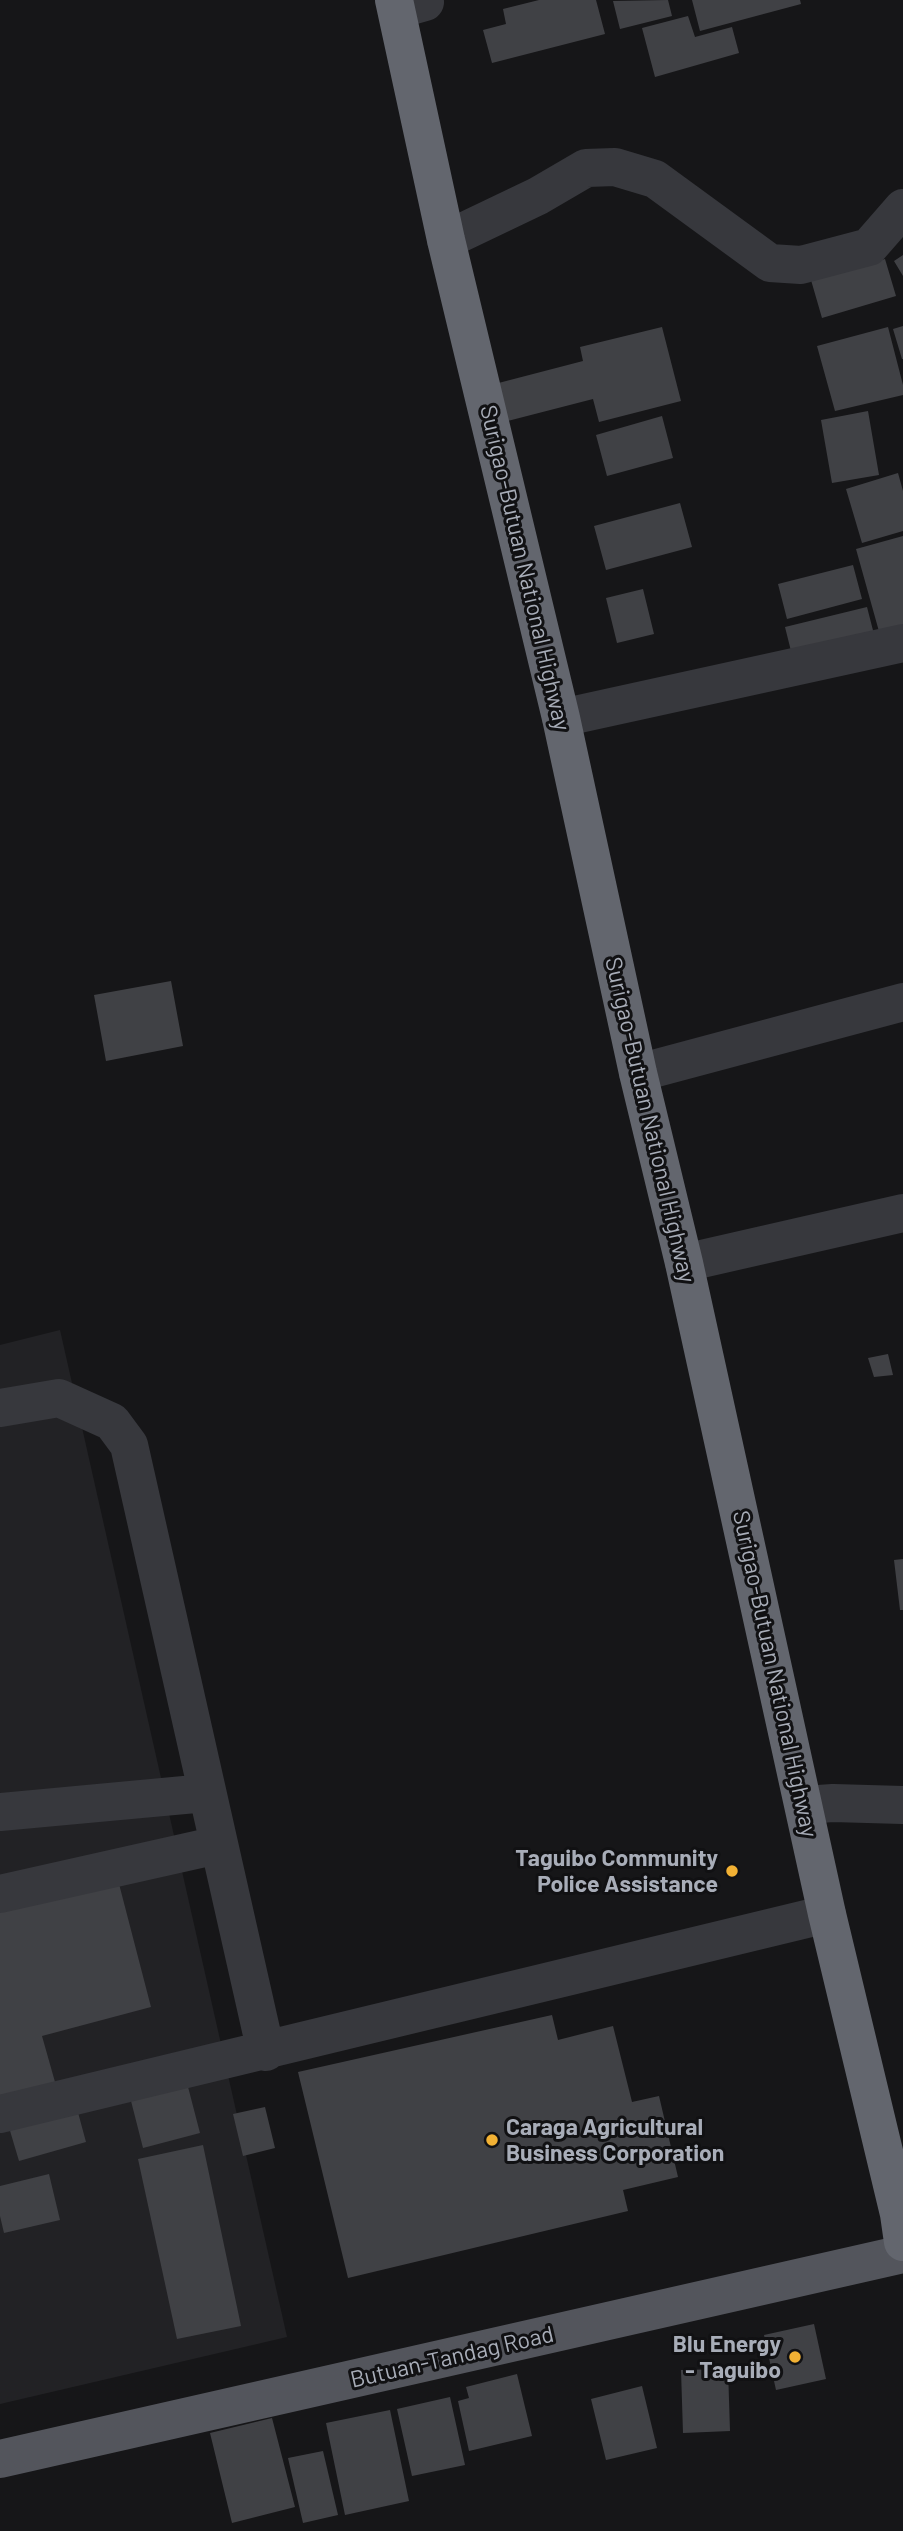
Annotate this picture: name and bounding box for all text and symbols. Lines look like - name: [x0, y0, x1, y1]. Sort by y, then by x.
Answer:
- street label: Surigao-Butuan National Highway: [474, 402, 576, 734]
- street label: Surigao-Butuan National Highway: [599, 954, 701, 1286]
- street label: Surigao-Butuan National Highway: [727, 1508, 823, 1840]
- place label: Taguibo Community Police Assistance: [515, 1844, 718, 1898]
- marker: Taguibo Community Police Assistance: [724, 1863, 740, 1879]
- place label: Caraga Agricultural Business Corporation: [506, 2113, 724, 2167]
- marker: Caraga Agricultural Business Corporation: [484, 2132, 500, 2148]
- street label: Butuan-Tandag Road: [348, 2320, 556, 2394]
- place label: Blu Energy - Taguibo: [673, 2330, 781, 2384]
- marker: Blu Energy - Taguibo: [787, 2349, 803, 2365]

